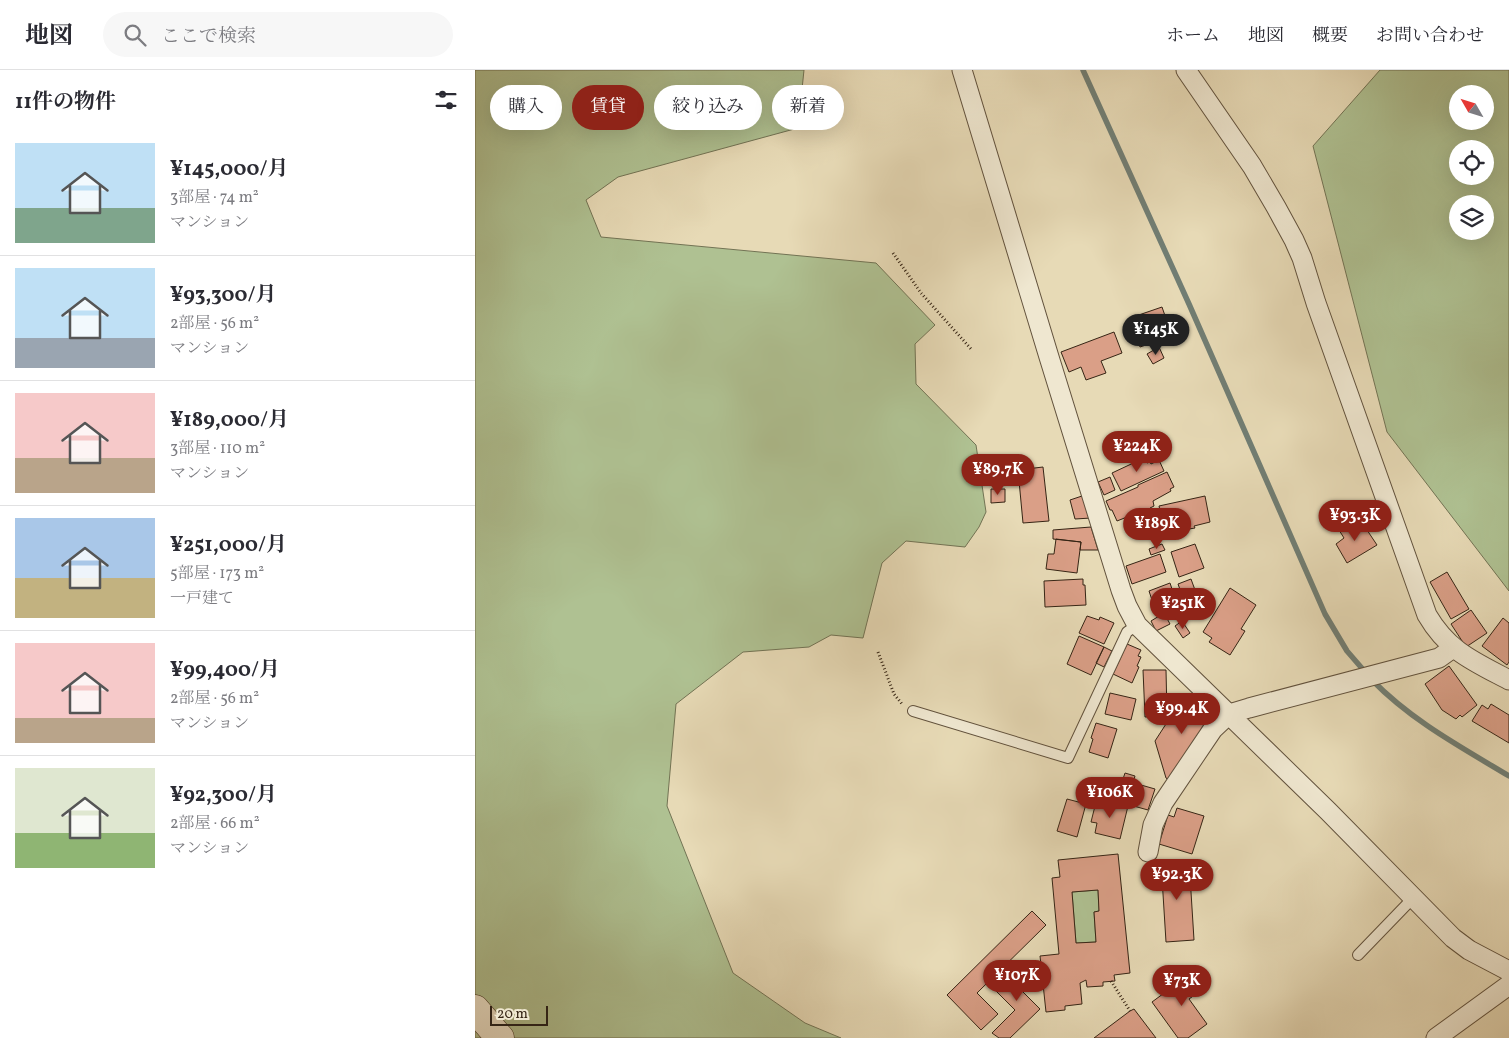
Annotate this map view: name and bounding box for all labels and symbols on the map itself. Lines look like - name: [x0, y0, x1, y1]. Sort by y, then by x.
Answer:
- north arrow: [1449, 85, 1494, 130]
- pin: ¥145K: [1121, 314, 1191, 356]
- pin: ¥224K: [1102, 430, 1172, 473]
- pin: ¥89.7K: [957, 454, 1039, 496]
- pin: ¥93.3K: [1314, 500, 1396, 542]
- pin: ¥189K: [1122, 508, 1192, 550]
- pin: ¥251K: [1148, 588, 1218, 630]
- pin: ¥99.4K: [1141, 692, 1223, 735]
- pin: ¥106K: [1075, 776, 1145, 819]
- pin: ¥92.3K: [1136, 858, 1218, 901]
- pin: ¥107K: [982, 960, 1052, 1002]
- pin: ¥73K: [1152, 964, 1212, 1007]
- scale bar: [490, 1003, 547, 1026]

